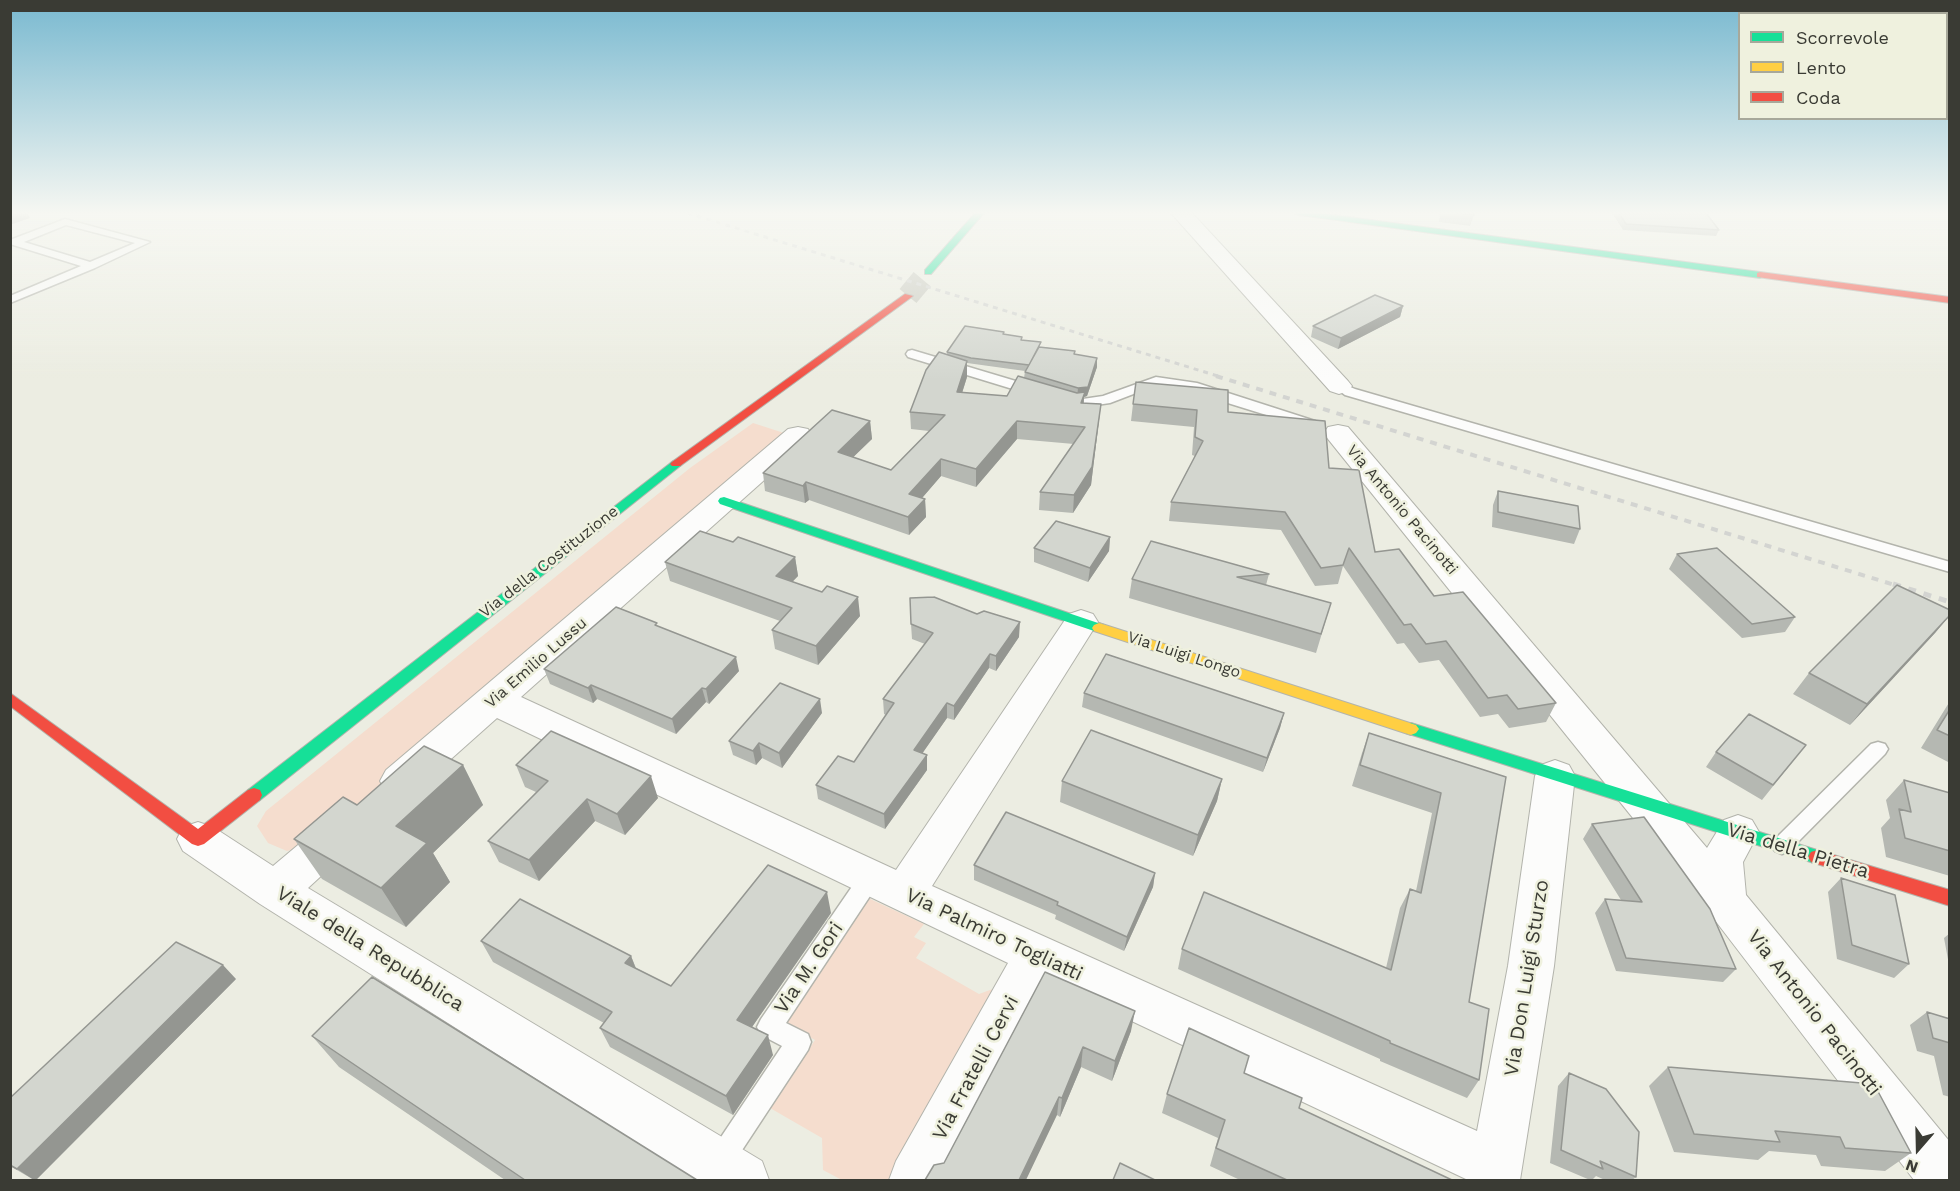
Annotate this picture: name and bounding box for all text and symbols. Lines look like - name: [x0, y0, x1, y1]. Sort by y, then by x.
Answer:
- legend: [1738, 12, 1948, 120]
- text: Scorrevole: [1796, 27, 1889, 48]
- text: Lento: [1796, 57, 1846, 78]
- text: Coda: [1796, 87, 1841, 108]
- street label: Via Antonio Pacinotti: [1342, 441, 1462, 579]
- street label: Via della Costituzione: [476, 502, 622, 622]
- street label: Via Emilio Lussu: [481, 613, 591, 713]
- street label: Via Luigi Longo: [1125, 628, 1243, 682]
- street label: Via della Pietra: [1724, 818, 1872, 884]
- street label: Via Don Luigi Sturzo: [1500, 878, 1554, 1078]
- street label: Viale della Repubblica: [272, 881, 468, 1017]
- street label: Via Palmiro Togliatti: [902, 883, 1086, 987]
- street label: Via M. Gori: [770, 918, 848, 1018]
- street label: Via Antonio Pacinotti: [1742, 925, 1886, 1101]
- street label: Via Fratelli Cervi: [928, 992, 1024, 1144]
- north arrow: [1888, 1119, 1948, 1179]
- text: N: [1903, 1155, 1921, 1177]

